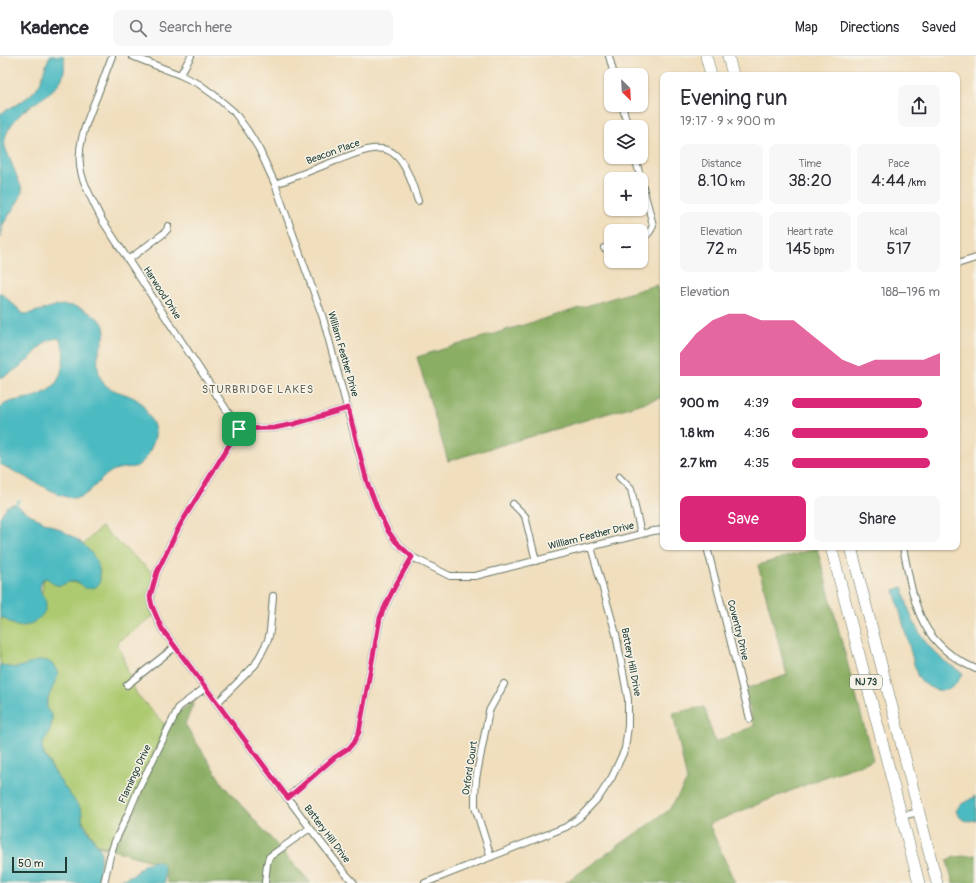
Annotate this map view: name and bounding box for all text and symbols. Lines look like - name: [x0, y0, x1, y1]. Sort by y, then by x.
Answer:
- search box: [113, 10, 393, 46]
- text: Kadence: [20, 16, 89, 40]
- icon: search: [127, 17, 149, 39]
- text: Search here: [159, 18, 232, 37]
- text: Map: [795, 19, 818, 36]
- text: Directions: [840, 19, 899, 36]
- text: Saved: [921, 19, 956, 36]
- north arrow: [604, 68, 648, 112]
- map controls: [604, 68, 648, 268]
- text: Evening run: [680, 84, 788, 112]
- button: share: [898, 85, 940, 127]
- text: 19:17 · 9 × 900 m: [680, 113, 775, 129]
- button: layers: [604, 120, 648, 164]
- street label: Beacon Place: [305, 137, 361, 167]
- text: Distance: [701, 157, 741, 170]
- text: Time: [798, 157, 821, 170]
- text: Pace: [888, 157, 910, 170]
- text: 8.10: [698, 170, 728, 191]
- text: 38:20: [788, 170, 832, 191]
- text: 4:44: [871, 170, 905, 191]
- button: +: [604, 172, 648, 216]
- text: km: [728, 176, 745, 189]
- text: /km: [905, 176, 926, 189]
- button: −: [604, 224, 648, 268]
- text: Elevation: [700, 225, 742, 238]
- text: Heart rate: [787, 225, 833, 238]
- text: kcal: [890, 225, 908, 238]
- text: 72: [706, 238, 725, 259]
- text: 145: [786, 238, 811, 259]
- text: 517: [886, 238, 911, 259]
- text: m: [725, 244, 737, 257]
- text: bpm: [811, 244, 834, 257]
- street label: Harwood Drive: [140, 264, 184, 322]
- text: Elevation: [680, 284, 730, 300]
- text: 188–196 m: [880, 284, 940, 300]
- street label: William Feather Drive: [325, 310, 361, 398]
- district label: STURBRIDGE LAKES: [202, 383, 314, 396]
- text: 900 m: [680, 395, 719, 411]
- text: 4:39: [744, 395, 769, 411]
- pin: [222, 412, 256, 446]
- icon: arrive: [228, 418, 250, 440]
- text: 1.8 km: [680, 425, 714, 441]
- text: 4:36: [744, 425, 770, 441]
- text: 2.7 km: [680, 455, 717, 471]
- text: 4:35: [744, 455, 769, 471]
- button: Save: [680, 496, 806, 542]
- button: Share: [814, 496, 940, 542]
- street label: William Feather Drive: [547, 519, 635, 553]
- street label: Coventry Drive: [725, 599, 751, 661]
- street label: Battery Hill Drive: [618, 627, 644, 697]
- road number: NJ 73: [850, 675, 882, 689]
- street label: Oxford Court: [460, 739, 480, 796]
- street label: Flamingo Drive: [116, 743, 154, 805]
- street label: Battery Hill Drive: [301, 803, 353, 865]
- scale bar: [12, 855, 67, 874]
- text: 50 m: [18, 857, 44, 870]

